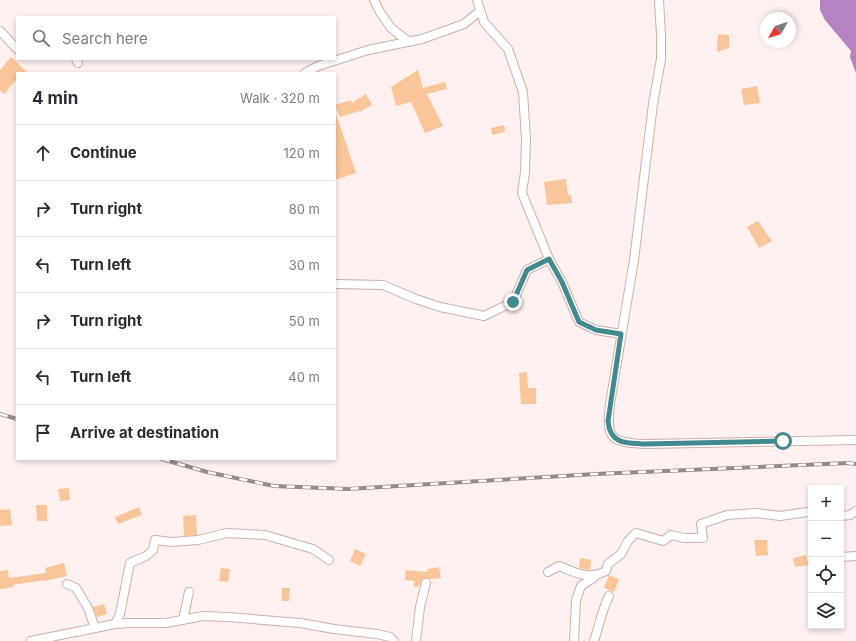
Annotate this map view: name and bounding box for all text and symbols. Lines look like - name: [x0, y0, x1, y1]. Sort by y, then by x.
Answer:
- north arrow: [760, 12, 796, 48]
- search box: [16, 16, 336, 60]
- icon: search: [30, 27, 52, 49]
- text: Search here: [62, 29, 148, 48]
- text: 4 min: [32, 88, 78, 108]
- text: Walk · 320 m: [240, 90, 320, 106]
- icon: ahead: [32, 142, 54, 164]
- text: Continue: [70, 143, 137, 162]
- text: 120 m: [284, 145, 320, 161]
- icon: right: [32, 198, 54, 220]
- text: Turn right: [70, 199, 142, 218]
- text: 80 m: [289, 201, 320, 217]
- icon: left: [32, 254, 54, 276]
- text: Turn left: [70, 255, 131, 274]
- text: 30 m: [289, 257, 320, 273]
- route end: [504, 293, 522, 311]
- icon: right: [32, 310, 54, 332]
- text: Turn right: [70, 311, 142, 330]
- text: 50 m: [289, 313, 320, 329]
- icon: left: [32, 366, 54, 388]
- text: Turn left: [70, 367, 131, 386]
- text: 40 m: [288, 369, 320, 385]
- icon: arrive: [32, 422, 54, 444]
- text: Arrive at destination: [70, 423, 219, 442]
- route start: [774, 432, 792, 450]
- map controls: [808, 485, 844, 629]
- button: +: [808, 485, 844, 521]
- button: −: [808, 521, 844, 557]
- button: locate: [808, 557, 844, 593]
- button: layers: [808, 593, 844, 629]

